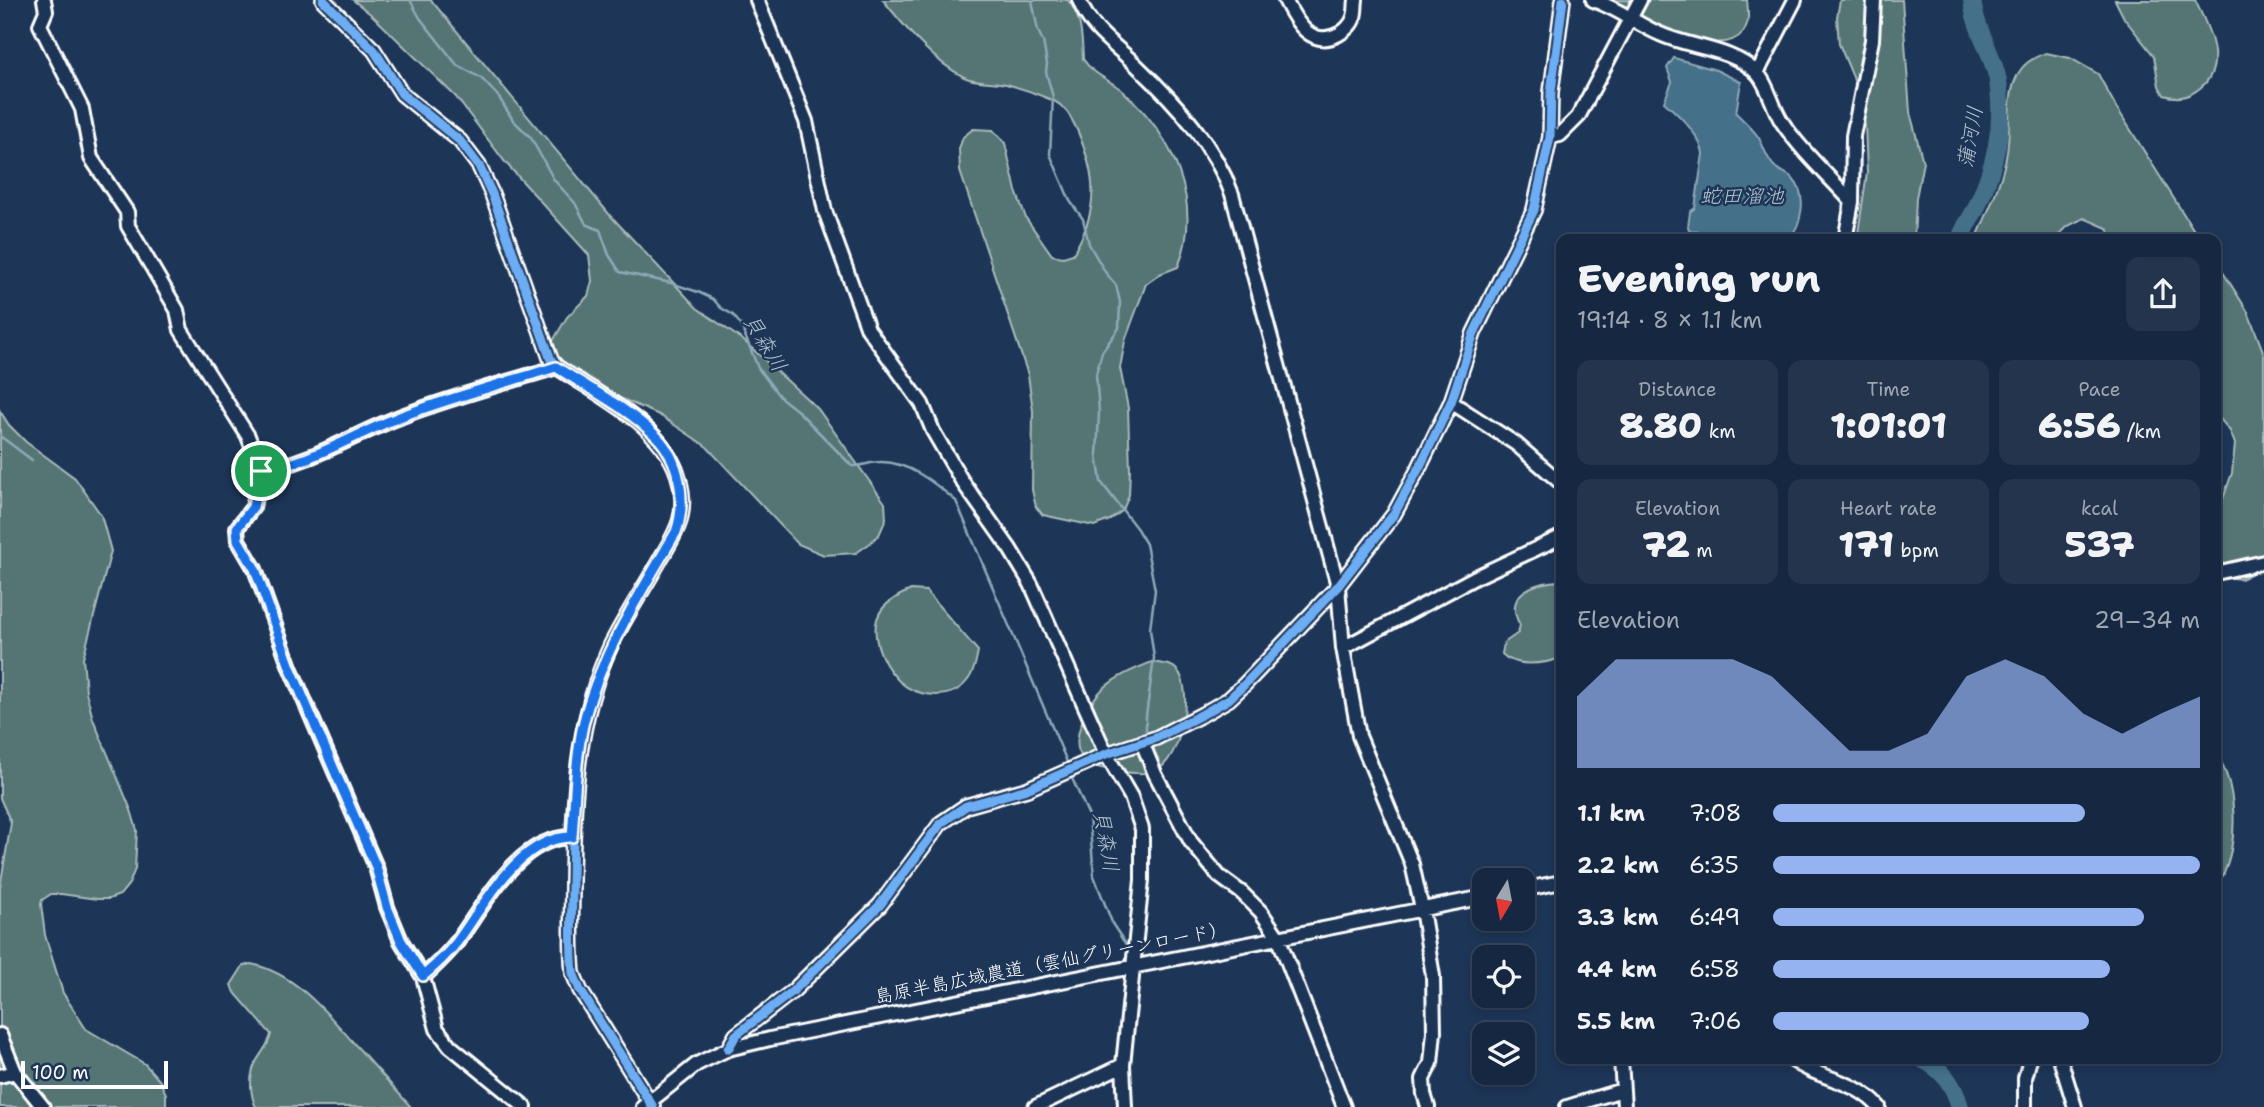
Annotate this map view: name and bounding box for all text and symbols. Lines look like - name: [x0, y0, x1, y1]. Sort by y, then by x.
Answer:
- water label: 蒲河川: [1951, 104, 1989, 170]
- water label: 蛇田溜池: [1700, 182, 1785, 210]
- text: Evening run: [1577, 253, 1820, 304]
- button: share: [2126, 257, 2200, 331]
- text: 19:14 · 8 × 1.1 km: [1577, 305, 1762, 335]
- water label: 貝森川: [737, 309, 793, 377]
- text: Distance: [1639, 377, 1716, 402]
- text: Time: [1867, 377, 1910, 402]
- text: Pace: [2079, 377, 2120, 402]
- text: 8.80: [1619, 402, 1702, 449]
- text: 1:01:01: [1830, 402, 1947, 449]
- text: 6:56: [2038, 402, 2121, 449]
- text: km: [1702, 419, 1736, 444]
- text: /km: [2121, 419, 2161, 444]
- pin: [231, 441, 291, 501]
- icon: arrive: [242, 452, 280, 490]
- text: Elevation: [1635, 496, 1720, 521]
- text: Heart rate: [1840, 496, 1937, 521]
- text: kcal: [2081, 496, 2118, 521]
- text: 72: [1642, 521, 1690, 568]
- text: 171: [1838, 521, 1894, 568]
- text: 537: [2065, 521, 2134, 568]
- text: m: [1690, 538, 1713, 563]
- text: bpm: [1894, 538, 1939, 563]
- text: Elevation: [1577, 605, 1680, 635]
- text: 29–34 m: [2094, 605, 2200, 635]
- text: 1.1 km: [1577, 798, 1645, 828]
- text: 7:08: [1689, 798, 1742, 828]
- water label: 貝森川: [1087, 808, 1125, 874]
- text: 2.2 km: [1577, 850, 1659, 880]
- text: 6:35: [1689, 850, 1739, 880]
- north arrow: [1472, 868, 1535, 931]
- map controls: [1472, 868, 1535, 1085]
- text: 3.3 km: [1577, 902, 1658, 932]
- text: 6:49: [1689, 902, 1740, 932]
- street label: 島原半島広域農道（雲仙グリーンロード）: [872, 916, 1230, 1009]
- button: locate: [1472, 945, 1535, 1008]
- text: 4.4 km: [1577, 954, 1657, 984]
- text: 6:58: [1689, 954, 1740, 984]
- text: 5.5 km: [1577, 1006, 1655, 1036]
- text: 7:06: [1689, 1006, 1742, 1036]
- button: layers: [1472, 1022, 1535, 1085]
- scale bar: [21, 1058, 168, 1090]
- text: 100 m: [32, 1060, 89, 1085]

